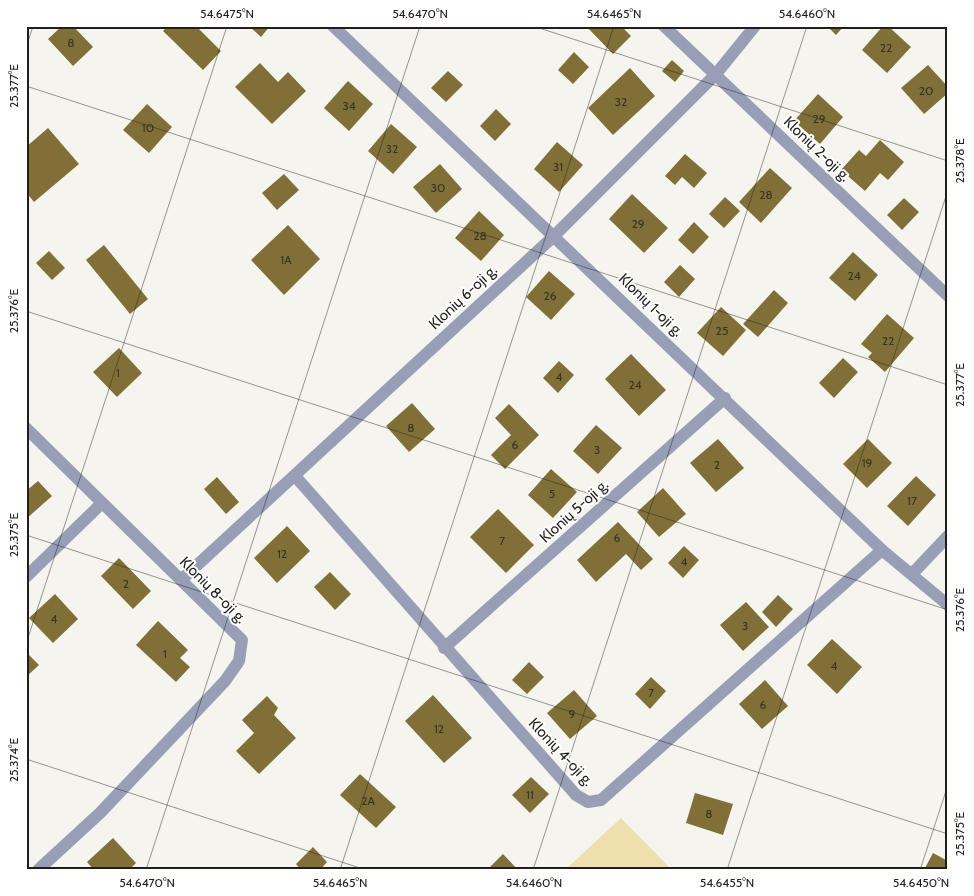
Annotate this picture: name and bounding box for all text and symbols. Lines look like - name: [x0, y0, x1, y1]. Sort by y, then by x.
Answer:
- text: 54.6475°N: [200, 6, 254, 21]
- text: 54.6470°N: [392, 6, 448, 21]
- text: 54.6465°N: [587, 6, 641, 21]
- text: 54.6460°N: [779, 6, 835, 21]
- house number: 8: [67, 35, 75, 50]
- house number: 22: [880, 40, 892, 55]
- text: 25.377°E: [6, 64, 21, 108]
- house number: 20: [919, 83, 933, 98]
- house number: 32: [615, 94, 627, 109]
- house number: 34: [342, 98, 356, 113]
- house number: 29: [812, 111, 826, 126]
- street label: Klonių 2-oji g.: [780, 113, 854, 185]
- house number: 10: [142, 120, 154, 135]
- text: 25.378°E: [952, 138, 967, 184]
- house number: 32: [386, 141, 398, 156]
- house number: 31: [553, 159, 563, 174]
- house number: 30: [431, 180, 445, 195]
- house number: 28: [759, 187, 773, 202]
- house number: 29: [631, 216, 645, 231]
- house number: 28: [473, 228, 487, 243]
- house number: 1A: [280, 252, 292, 267]
- street label: Klonių 6-oji g.: [425, 261, 501, 333]
- house number: 24: [847, 268, 861, 283]
- street label: Klonių 1-oji g.: [615, 270, 687, 340]
- text: 25.376°E: [6, 288, 21, 333]
- house number: 26: [543, 288, 557, 303]
- house number: 25: [716, 323, 728, 338]
- house number: 22: [882, 333, 894, 348]
- text: 25.377°E: [952, 363, 967, 407]
- house number: 1: [116, 365, 120, 380]
- house number: 4: [556, 369, 563, 384]
- house number: 24: [628, 377, 642, 392]
- house number: 8: [407, 420, 415, 435]
- house number: 6: [512, 437, 519, 452]
- house number: 3: [594, 442, 600, 457]
- house number: 19: [862, 455, 873, 470]
- house number: 2: [714, 457, 720, 472]
- street label: Klonių 5-oji g.: [536, 476, 612, 546]
- house number: 5: [549, 486, 555, 501]
- house number: 17: [907, 493, 917, 508]
- text: 25.375°E: [6, 512, 21, 557]
- house number: 6: [614, 530, 621, 545]
- house number: 7: [499, 533, 505, 548]
- house number: 12: [277, 546, 287, 561]
- street label: Klonių 8-oji g.: [176, 553, 250, 627]
- house number: 4: [681, 554, 688, 569]
- house number: 2: [123, 576, 129, 591]
- text: 25.376°E: [952, 587, 967, 632]
- house number: 4: [51, 611, 58, 626]
- house number: 3: [742, 618, 748, 633]
- house number: 1: [163, 646, 167, 661]
- house number: 4: [831, 658, 838, 673]
- house number: 7: [648, 685, 654, 700]
- house number: 6: [760, 697, 767, 712]
- house number: 9: [569, 706, 576, 721]
- street label: Klonių 4-oji g.: [525, 714, 597, 790]
- house number: 12: [434, 721, 444, 736]
- text: 25.374°E: [6, 737, 21, 782]
- house number: 11: [526, 787, 534, 802]
- house number: 2A: [361, 793, 375, 808]
- house number: 8: [705, 806, 713, 821]
- text: 25.375°E: [952, 811, 967, 856]
- text: 54.6470°N: [119, 875, 175, 890]
- text: 54.6465°N: [313, 875, 367, 890]
- text: 54.6460°N: [506, 875, 562, 890]
- text: 54.6455°N: [700, 875, 754, 890]
- text: 54.6450°N: [893, 875, 949, 890]

